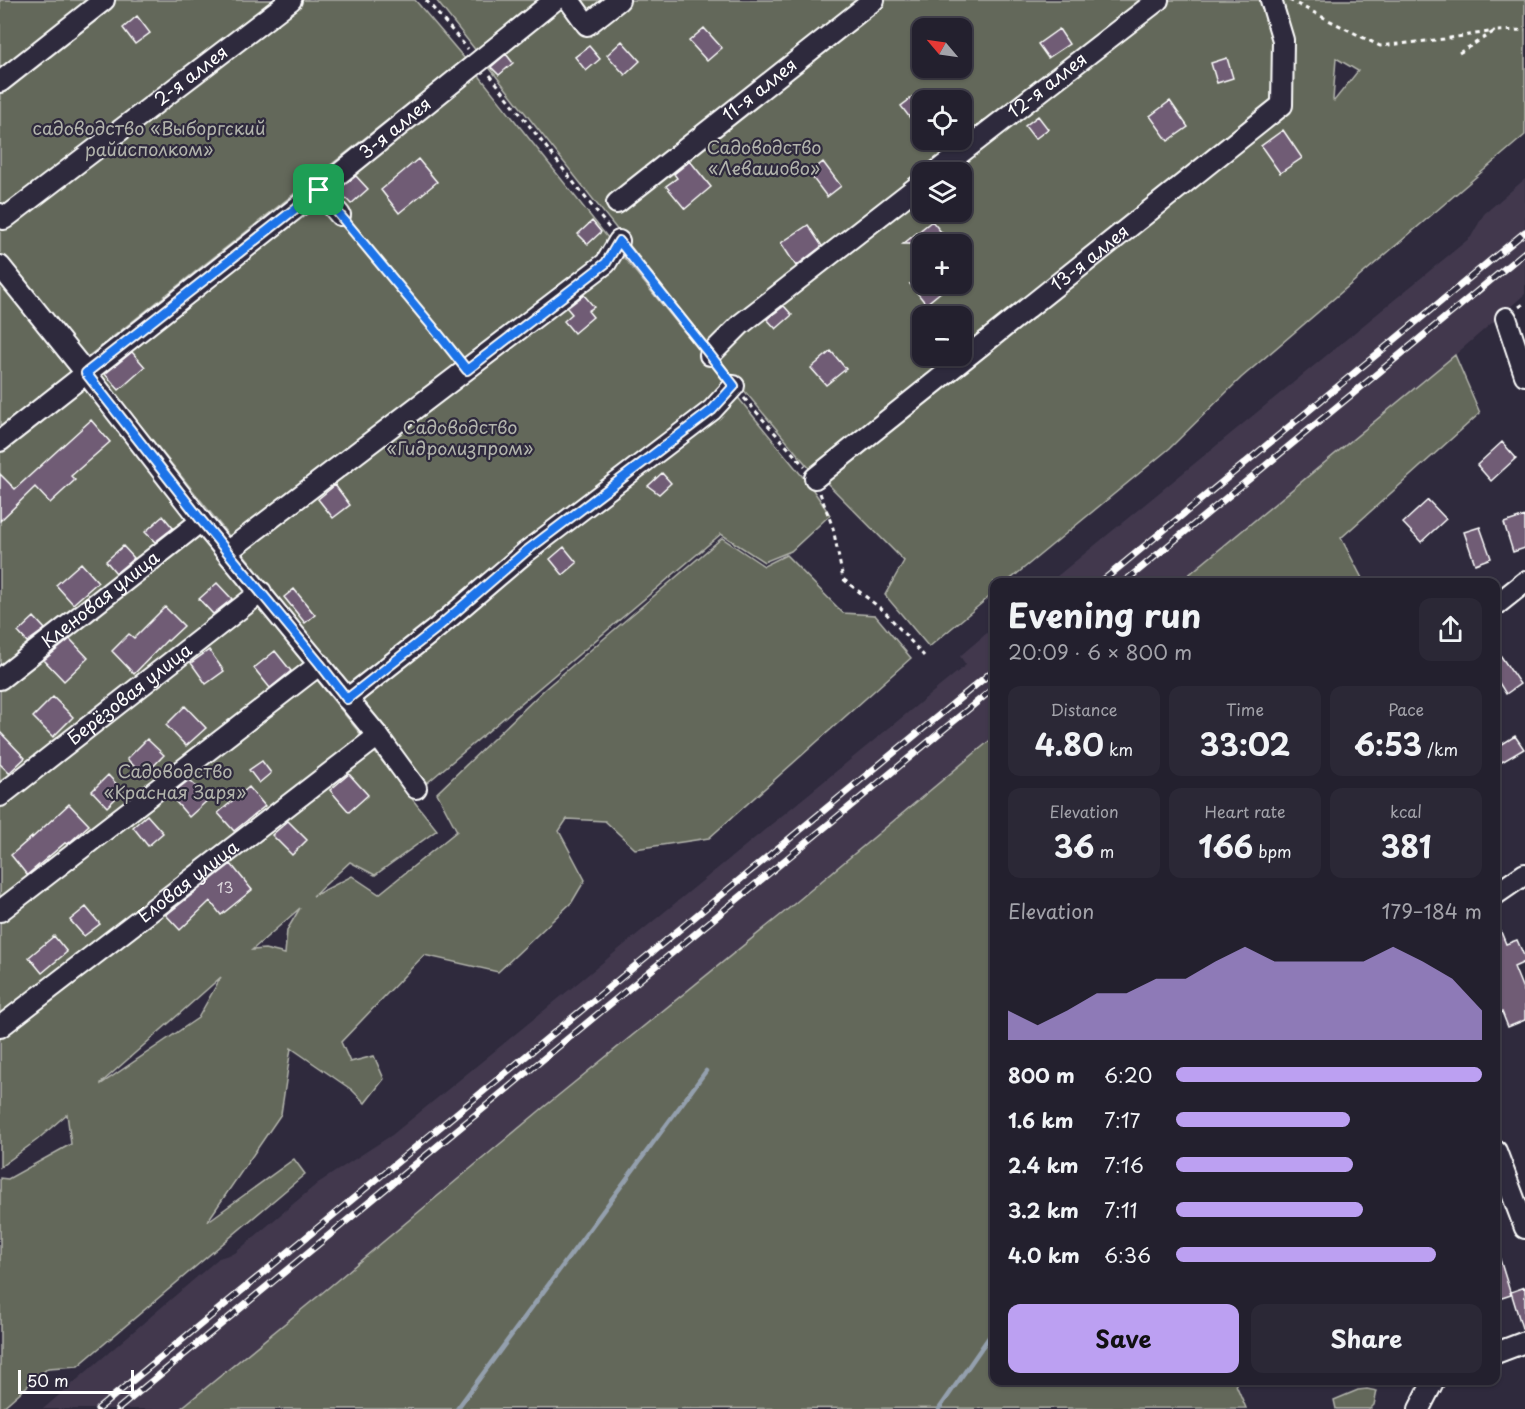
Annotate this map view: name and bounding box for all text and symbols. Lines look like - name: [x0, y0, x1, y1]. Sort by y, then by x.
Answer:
- north arrow: [912, 18, 972, 78]
- map controls: [912, 18, 972, 366]
- street label: 2-я аллея: [148, 38, 233, 112]
- street label: 12-я аллея: [1001, 45, 1092, 124]
- street label: 11-я аллея: [716, 51, 802, 127]
- street label: 3-я аллея: [353, 90, 436, 165]
- button: locate: [912, 90, 972, 150]
- park label: садоводство «Выборгский райисполком»: [32, 114, 266, 162]
- park label: Садоводство «Левашово»: [706, 133, 822, 181]
- button: layers: [912, 162, 972, 222]
- pin: [293, 164, 344, 215]
- icon: arrive: [302, 173, 335, 206]
- street label: 13-я аллея: [1044, 217, 1134, 297]
- button: +: [912, 234, 972, 294]
- button: −: [912, 306, 972, 366]
- park label: Садоводство «Гидролизпром»: [387, 413, 533, 461]
- street label: Кленовая улица: [35, 543, 165, 654]
- text: Evening run: [1008, 589, 1201, 639]
- button: share: [1419, 598, 1482, 661]
- street label: Берёзовая улица: [61, 636, 198, 750]
- text: 20:09 · 6 × 800 m: [1008, 637, 1192, 667]
- text: Distance: [1050, 697, 1118, 721]
- text: Time: [1226, 697, 1264, 721]
- text: Pace: [1388, 697, 1424, 721]
- text: 4.80: [1035, 721, 1104, 766]
- text: 33:02: [1200, 721, 1290, 766]
- text: 6:53: [1354, 721, 1422, 766]
- text: km: [1104, 737, 1133, 761]
- text: /km: [1422, 737, 1458, 761]
- park label: Садоводство «Красная Заря»: [104, 757, 246, 805]
- text: Elevation: [1049, 799, 1119, 823]
- text: Heart rate: [1205, 799, 1285, 823]
- text: kcal: [1390, 799, 1422, 823]
- text: 36: [1054, 823, 1095, 868]
- text: 166: [1198, 823, 1253, 868]
- text: 381: [1381, 823, 1431, 868]
- street label: Еловая улица: [131, 833, 244, 928]
- text: m: [1095, 839, 1114, 863]
- text: bpm: [1253, 839, 1292, 863]
- house number: 13: [217, 875, 233, 898]
- text: Elevation: [1008, 896, 1094, 926]
- text: 179–184 m: [1382, 896, 1482, 926]
- text: 800 m: [1008, 1060, 1075, 1090]
- text: 6:20: [1104, 1060, 1152, 1090]
- text: 1.6 km: [1008, 1105, 1073, 1135]
- text: 7:17: [1104, 1105, 1140, 1135]
- text: 2.4 km: [1008, 1150, 1078, 1180]
- text: 7:16: [1104, 1150, 1144, 1180]
- text: 3.2 km: [1008, 1195, 1079, 1225]
- text: 7:11: [1104, 1195, 1138, 1225]
- text: 4.0 km: [1008, 1240, 1080, 1270]
- text: 6:36: [1104, 1240, 1151, 1270]
- button: Save: [1008, 1304, 1239, 1373]
- button: Share: [1251, 1304, 1482, 1373]
- scale bar: [18, 1367, 134, 1394]
- text: 50 m: [27, 1368, 68, 1392]

